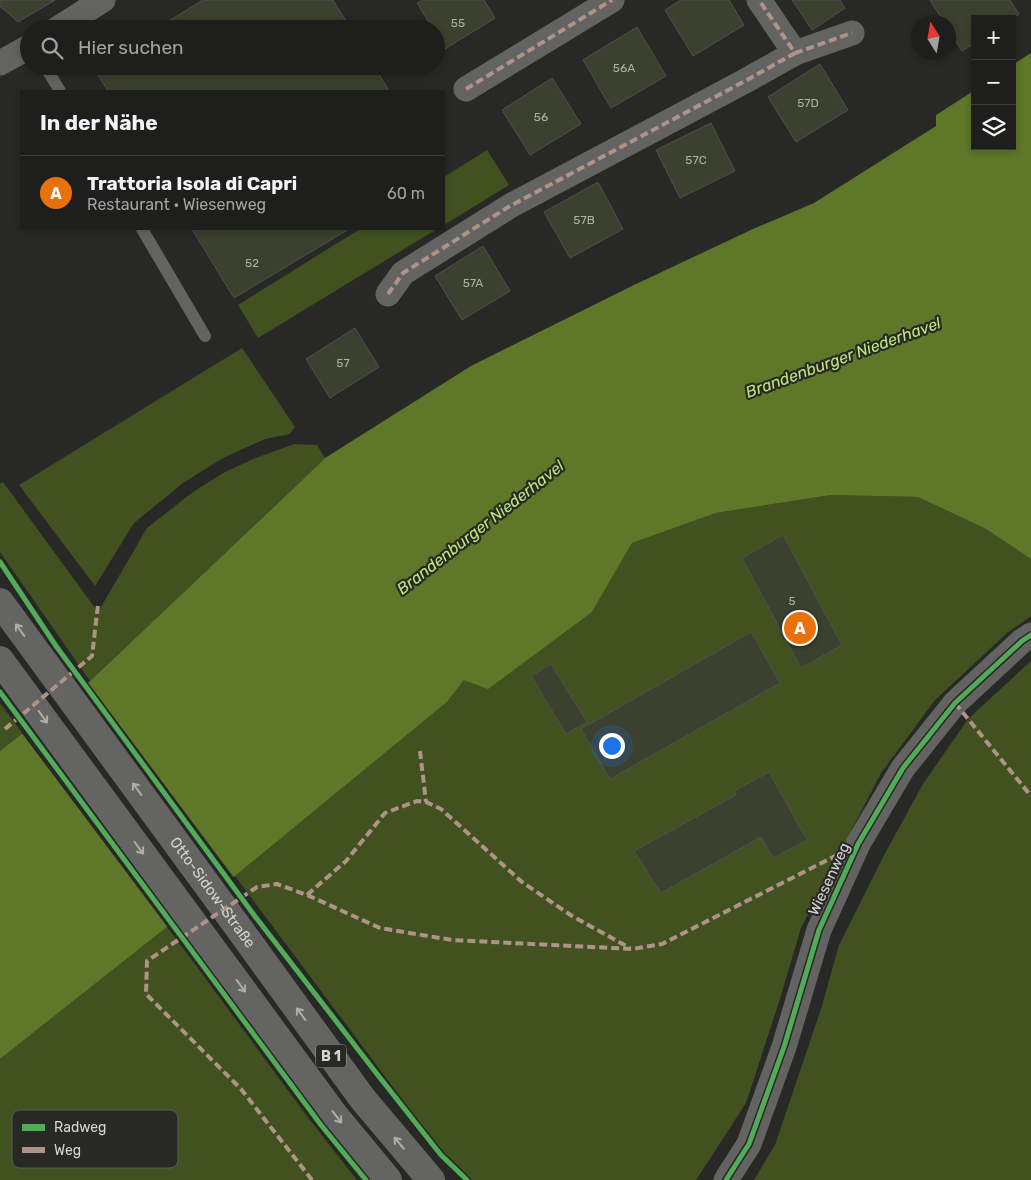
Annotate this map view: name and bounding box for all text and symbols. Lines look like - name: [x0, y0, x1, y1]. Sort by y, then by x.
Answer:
- north arrow: [911, 15, 956, 60]
- map controls: [971, 15, 1016, 150]
- button: +: [971, 15, 1016, 60]
- house number: 55: [451, 16, 465, 30]
- search box: [20, 20, 445, 75]
- icon: search: [38, 34, 66, 62]
- text: Hier suchen: [78, 36, 184, 59]
- button: −: [971, 60, 1016, 105]
- house number: 56A: [613, 61, 635, 75]
- house number: 57D: [797, 96, 819, 110]
- button: layers: [971, 105, 1016, 150]
- text: In der Nähe: [40, 110, 158, 135]
- house number: 56: [534, 110, 548, 124]
- house number: 57C: [685, 153, 707, 167]
- text: Trattoria Isola di Capri: [87, 172, 297, 195]
- text: A: [50, 184, 62, 203]
- text: 60 m: [387, 184, 425, 203]
- text: Restaurant · Wiesenweg: [87, 195, 266, 214]
- house number: 57B: [573, 213, 595, 227]
- house number: 52: [245, 256, 259, 270]
- house number: 57A: [463, 276, 483, 290]
- water label: Brandenburger Niederhavel: [743, 313, 944, 402]
- house number: 57: [336, 356, 350, 370]
- water label: Brandenburger Niederhavel: [393, 456, 568, 598]
- house number: 5: [788, 594, 796, 608]
- pin: A: [784, 609, 816, 647]
- one-way arrow: [15, 623, 25, 637]
- one-way arrow: [37, 710, 48, 723]
- your location: [599, 733, 625, 759]
- one-way arrow: [131, 783, 142, 796]
- street label: Otto-Sidow-Straße: [166, 833, 259, 951]
- street label: Wiesenweg: [804, 840, 854, 918]
- one-way arrow: [134, 841, 144, 855]
- one-way arrow: [235, 979, 246, 992]
- one-way arrow: [296, 1007, 306, 1021]
- road number: B 1: [316, 1044, 346, 1068]
- legend: [12, 1110, 178, 1168]
- one-way arrow: [331, 1110, 342, 1123]
- text: Radweg: [54, 1119, 106, 1136]
- one-way arrow: [394, 1136, 405, 1149]
- text: Weg: [54, 1142, 81, 1159]

